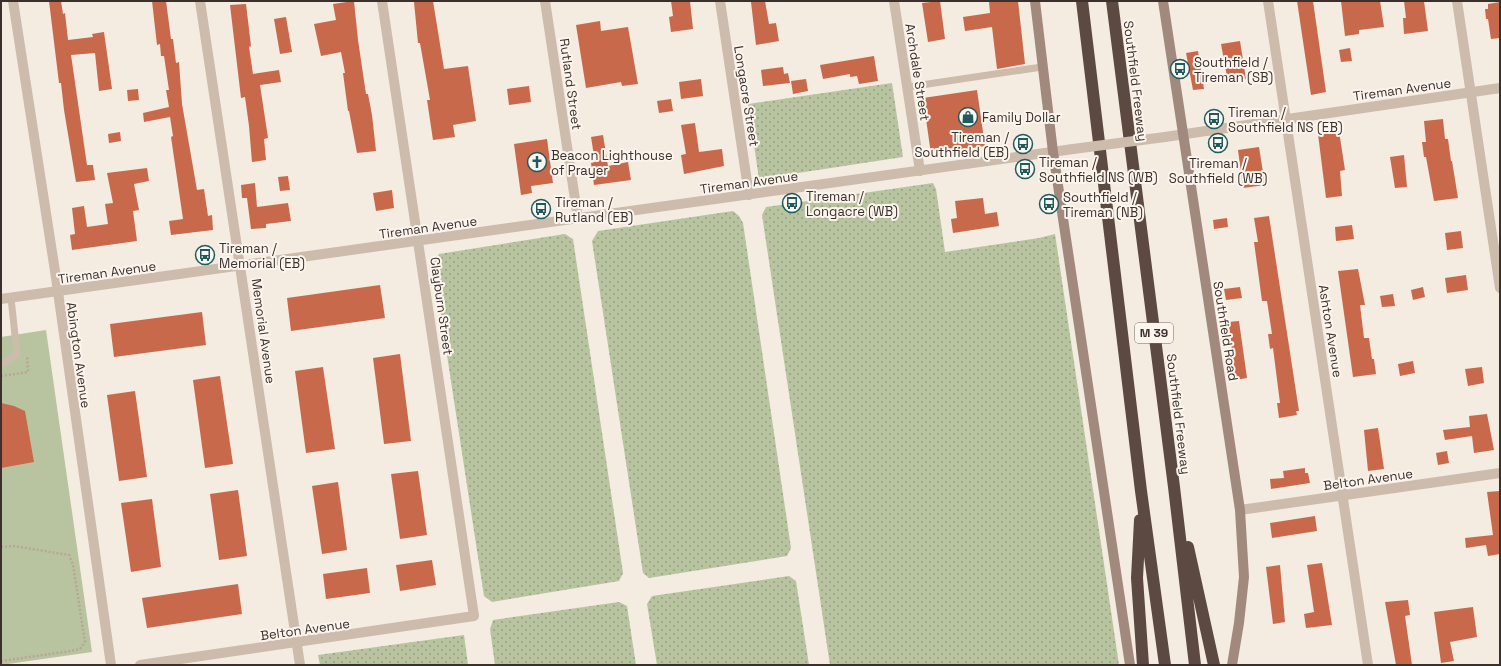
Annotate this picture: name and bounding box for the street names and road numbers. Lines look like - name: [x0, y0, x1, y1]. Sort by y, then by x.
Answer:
- street label: Southfield Freeway: [1120, 20, 1151, 142]
- street label: Archdale Street: [901, 22, 934, 122]
- street label: Rutland Street: [556, 37, 585, 131]
- street label: Longacre Street: [730, 44, 763, 148]
- street label: Tireman Avenue: [1352, 74, 1452, 105]
- street label: Tireman Avenue: [699, 167, 799, 198]
- street label: Tireman Avenue: [378, 212, 478, 243]
- street label: Clayburn Street: [426, 256, 457, 356]
- street label: Tireman Avenue: [57, 257, 157, 288]
- street label: Memorial Avenue: [248, 277, 279, 385]
- street label: Southfield Road: [1209, 280, 1242, 382]
- street label: Ashton Avenue: [1315, 283, 1346, 379]
- street label: Abington Avenue: [63, 301, 94, 409]
- road number: M 39: [1135, 323, 1173, 343]
- street label: Southfield Freeway: [1163, 353, 1194, 475]
- street label: Belton Avenue: [1322, 465, 1414, 494]
- street label: Belton Avenue: [259, 615, 351, 644]

